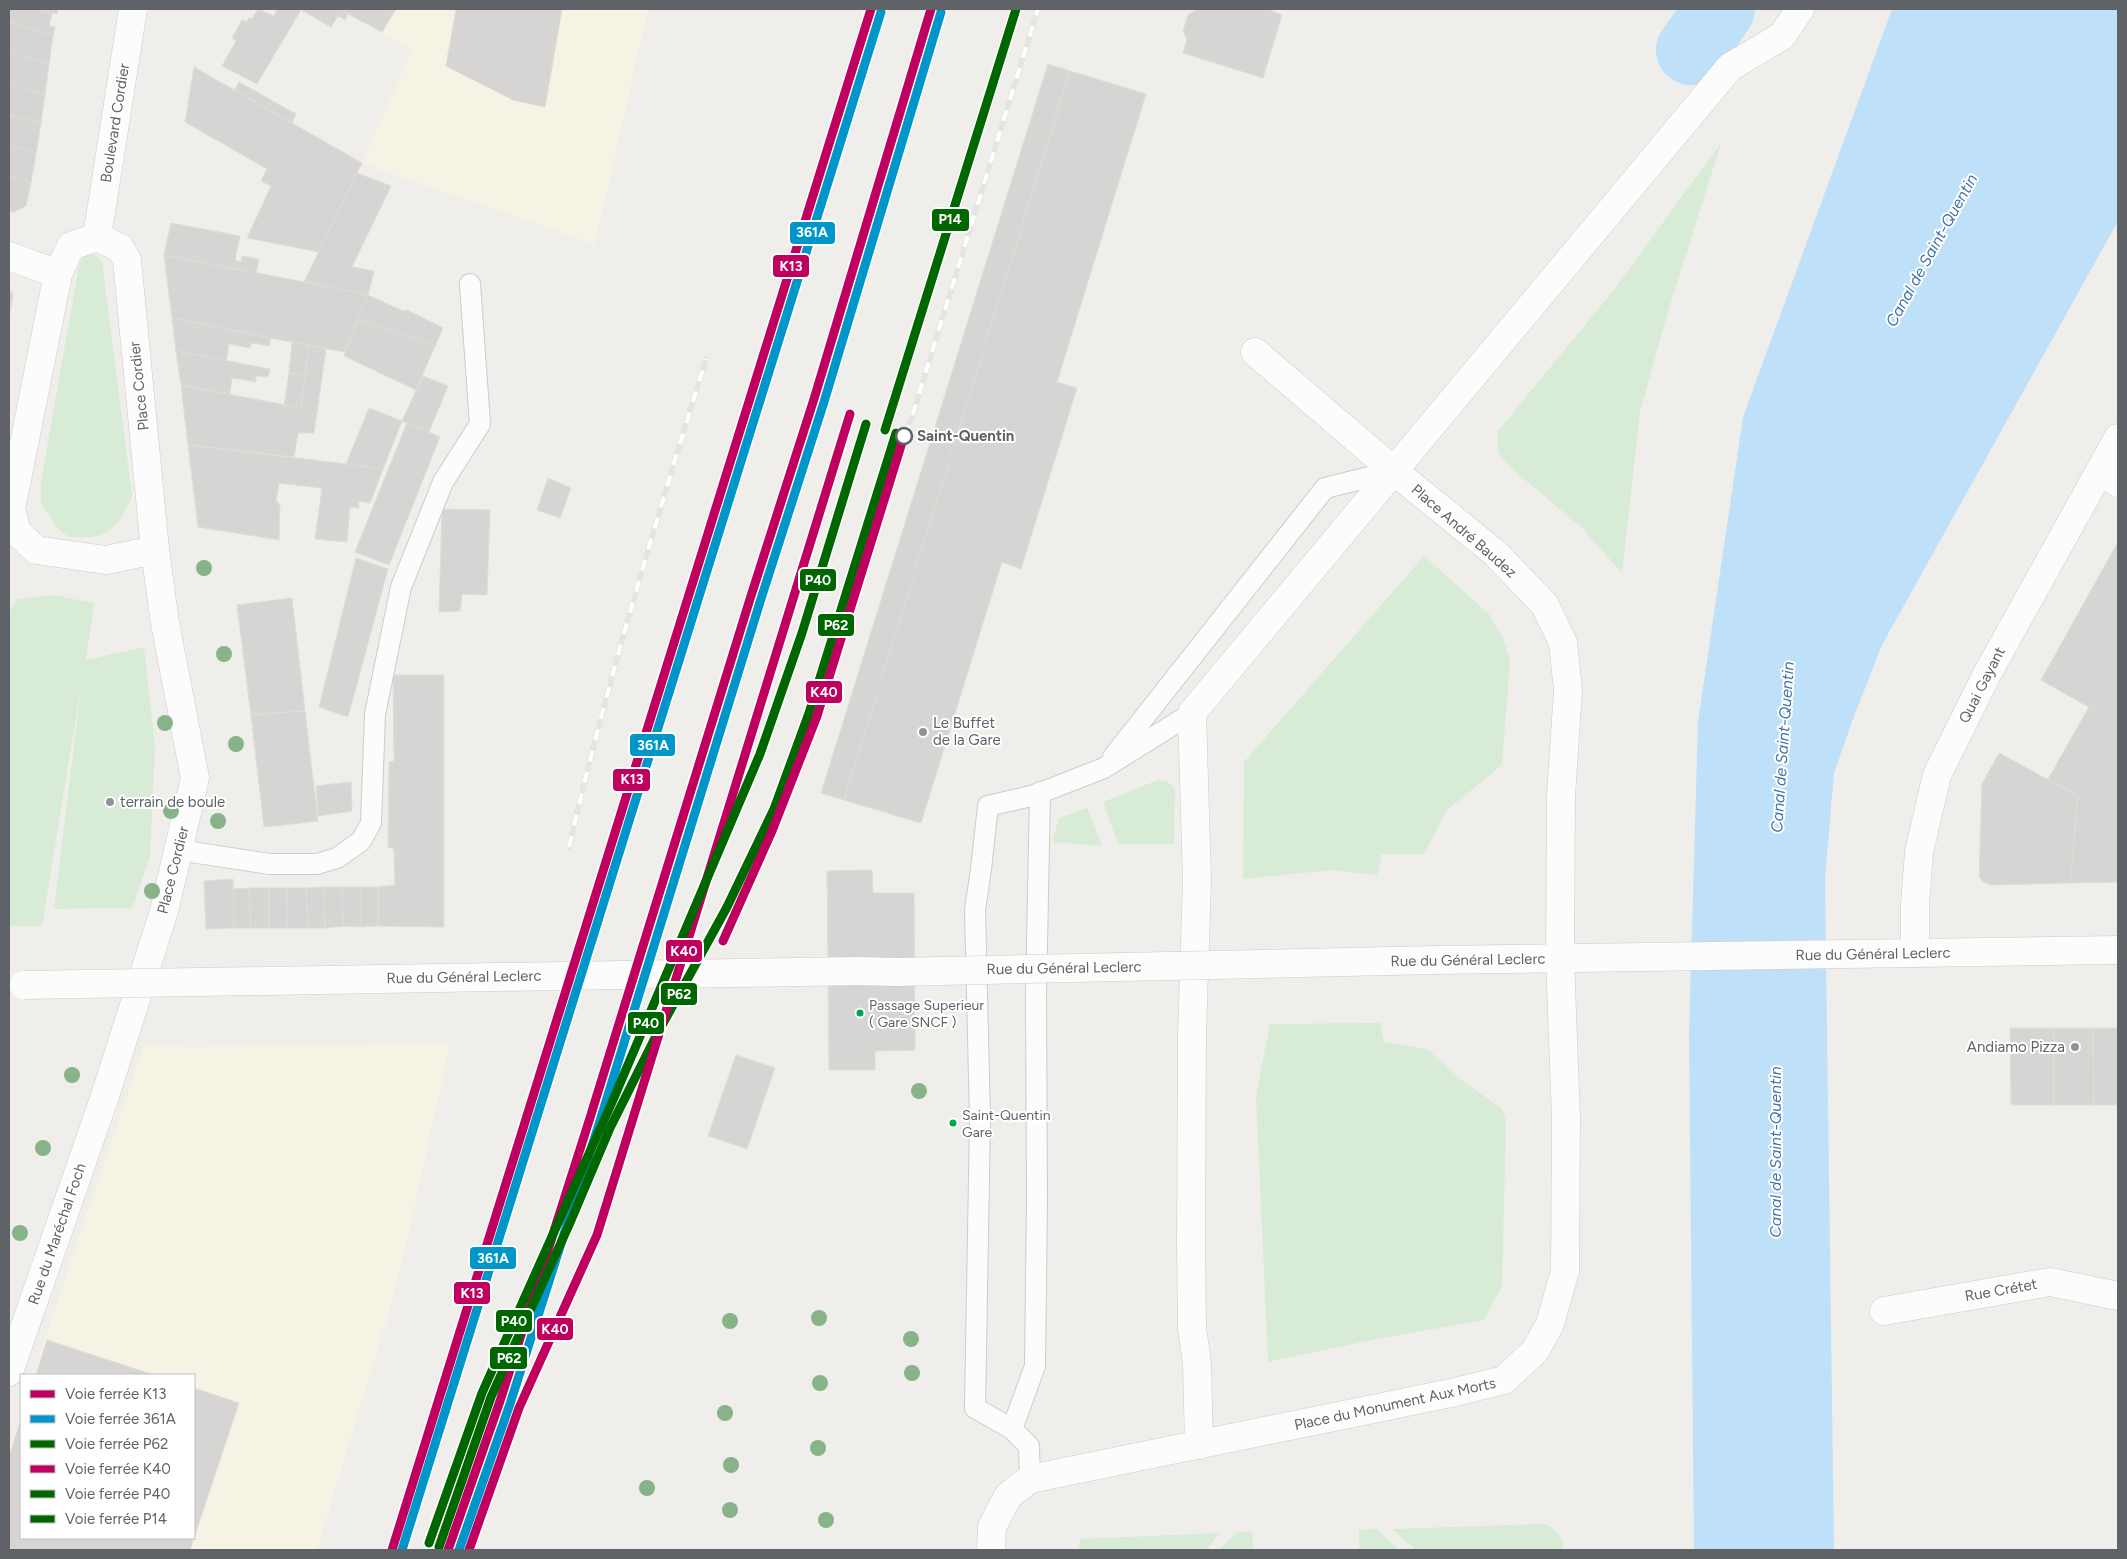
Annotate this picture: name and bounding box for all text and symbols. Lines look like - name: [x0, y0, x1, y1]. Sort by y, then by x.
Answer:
- street label: Boulevard Cordier: [97, 62, 133, 184]
- water label: Canal de Saint-Quentin: [1882, 171, 1981, 330]
- line badge: P14: [931, 208, 970, 232]
- text: P14: [938, 211, 962, 228]
- line badge: 361A: [789, 221, 836, 245]
- text: 361A: [796, 224, 828, 241]
- line badge: K13: [772, 254, 810, 278]
- text: K13: [779, 258, 803, 275]
- street label: Place Cordier: [125, 340, 153, 432]
- marker: Saint-Quentin: [895, 427, 913, 445]
- place label: Saint-Quentin: [917, 427, 1014, 445]
- street label: Place André Baudez: [1408, 480, 1520, 582]
- line badge: P40: [799, 568, 837, 592]
- text: P40: [805, 572, 831, 589]
- line badge: P62: [817, 613, 855, 637]
- text: P62: [824, 617, 848, 634]
- street label: Quai Gayant: [1955, 644, 2009, 726]
- water label: Canal de Saint-Quentin: [1767, 661, 1798, 833]
- line badge: K40: [805, 680, 843, 704]
- text: K40: [810, 684, 838, 701]
- place label: Le Buffet de la Gare: [933, 714, 1001, 749]
- marker: Le Buffet de la Gare: [917, 726, 929, 738]
- line badge: 361A: [629, 733, 676, 757]
- text: 361A: [637, 737, 669, 754]
- line badge: K13: [612, 768, 651, 792]
- text: K13: [620, 771, 644, 788]
- place label: terrain de boule: [120, 793, 225, 811]
- marker: terrain de boule: [104, 796, 116, 808]
- street label: Place Cordier: [153, 824, 193, 916]
- line badge: K40: [665, 939, 703, 963]
- text: K40: [670, 943, 698, 960]
- street label: Rue du Général Leclerc: [1795, 944, 1951, 964]
- street label: Rue du Général Leclerc: [1390, 950, 1546, 970]
- street label: Rue du Général Leclerc: [986, 958, 1142, 978]
- street label: Rue du Général Leclerc: [386, 967, 542, 987]
- line badge: P62: [660, 982, 698, 1006]
- text: P62: [667, 986, 691, 1003]
- place label: Passage Superieur ( Gare SNCF ): [869, 997, 984, 1031]
- marker: Passage Superieur ( Gare SNCF ): [855, 1008, 865, 1018]
- line badge: P40: [627, 1011, 665, 1035]
- text: P40: [633, 1015, 659, 1032]
- place label: Andiamo Pizza: [1967, 1038, 2065, 1056]
- marker: Andiamo Pizza: [2069, 1041, 2081, 1053]
- water label: Canal de Saint-Quentin: [1766, 1066, 1785, 1238]
- place label: Saint-Quentin Gare: [962, 1107, 1051, 1141]
- marker: Saint-Quentin Gare: [948, 1118, 958, 1128]
- street label: Rue du Maréchal Foch: [24, 1161, 90, 1307]
- line badge: 361A: [469, 1246, 517, 1270]
- text: 361A: [477, 1250, 509, 1267]
- street label: Rue Crétet: [1963, 1275, 2039, 1305]
- line badge: K13: [453, 1281, 491, 1305]
- text: K13: [460, 1285, 484, 1302]
- line badge: P40: [495, 1309, 533, 1333]
- text: P40: [501, 1313, 527, 1330]
- line badge: K40: [536, 1317, 574, 1341]
- text: K40: [541, 1321, 569, 1338]
- line badge: P62: [489, 1346, 528, 1370]
- text: P62: [497, 1350, 521, 1367]
- legend: [20, 1374, 195, 1539]
- street label: Place du Monument Aux Morts: [1292, 1374, 1498, 1434]
- text: Voie ferrée K13: [65, 1385, 166, 1403]
- text: Voie ferrée 361A: [65, 1410, 176, 1428]
- text: Voie ferrée P62: [65, 1435, 168, 1453]
- text: Voie ferrée K40: [65, 1460, 171, 1478]
- text: Voie ferrée P40: [65, 1485, 170, 1503]
- text: Voie ferrée P14: [65, 1510, 167, 1528]

